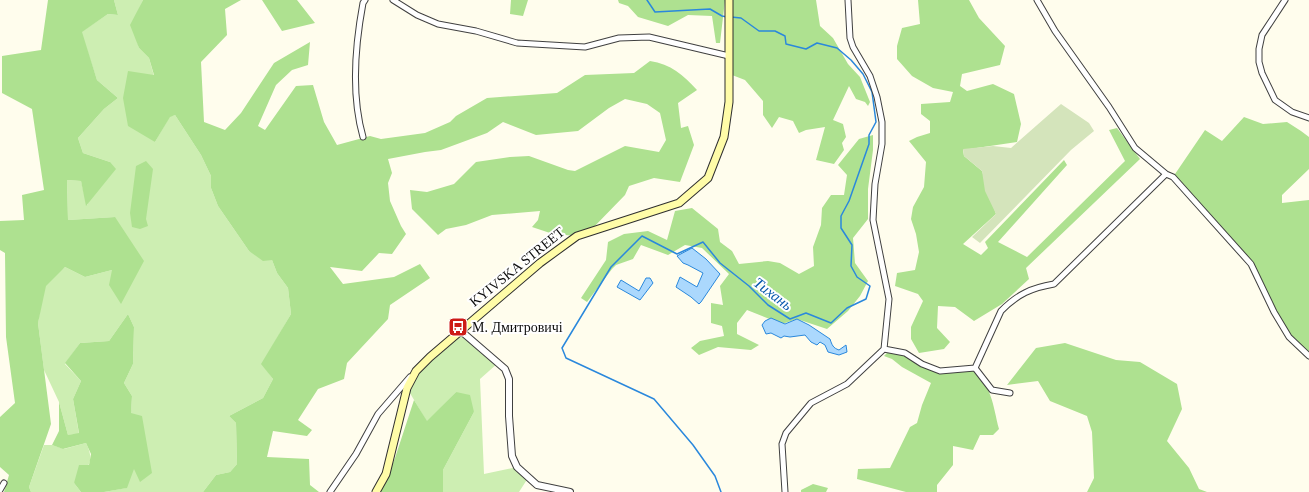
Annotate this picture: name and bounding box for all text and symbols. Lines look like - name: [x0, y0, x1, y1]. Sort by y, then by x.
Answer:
- street label: KYIVSKA STREET: [467, 224, 568, 310]
- water label: Тихань: [751, 274, 795, 314]
- bus stop icon: М. Дмитровичі: [447, 316, 469, 338]
- place label: М. Дмитровичі: [472, 320, 563, 335]

